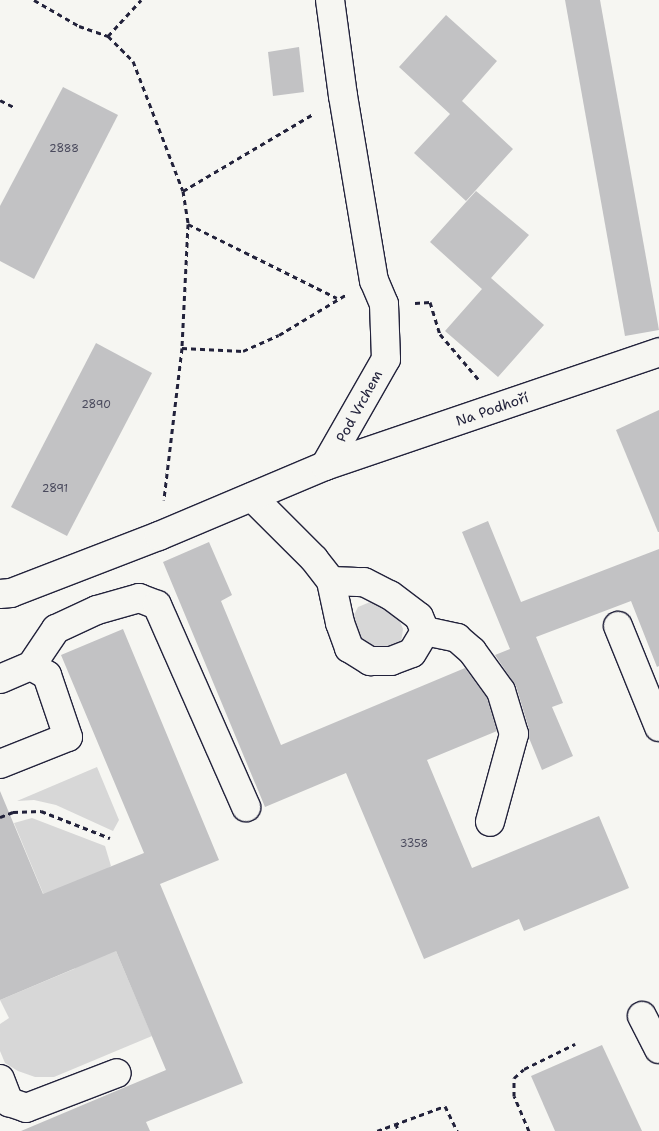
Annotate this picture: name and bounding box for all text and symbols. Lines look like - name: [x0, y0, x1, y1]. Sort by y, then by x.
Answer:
- house number: 2888: [49, 142, 79, 156]
- street label: Pod Vrchem: [332, 367, 386, 445]
- street label: Na Podhoří: [453, 389, 531, 429]
- house number: 2890: [81, 398, 111, 412]
- house number: 2891: [42, 482, 68, 496]
- house number: 3358: [400, 837, 428, 851]

